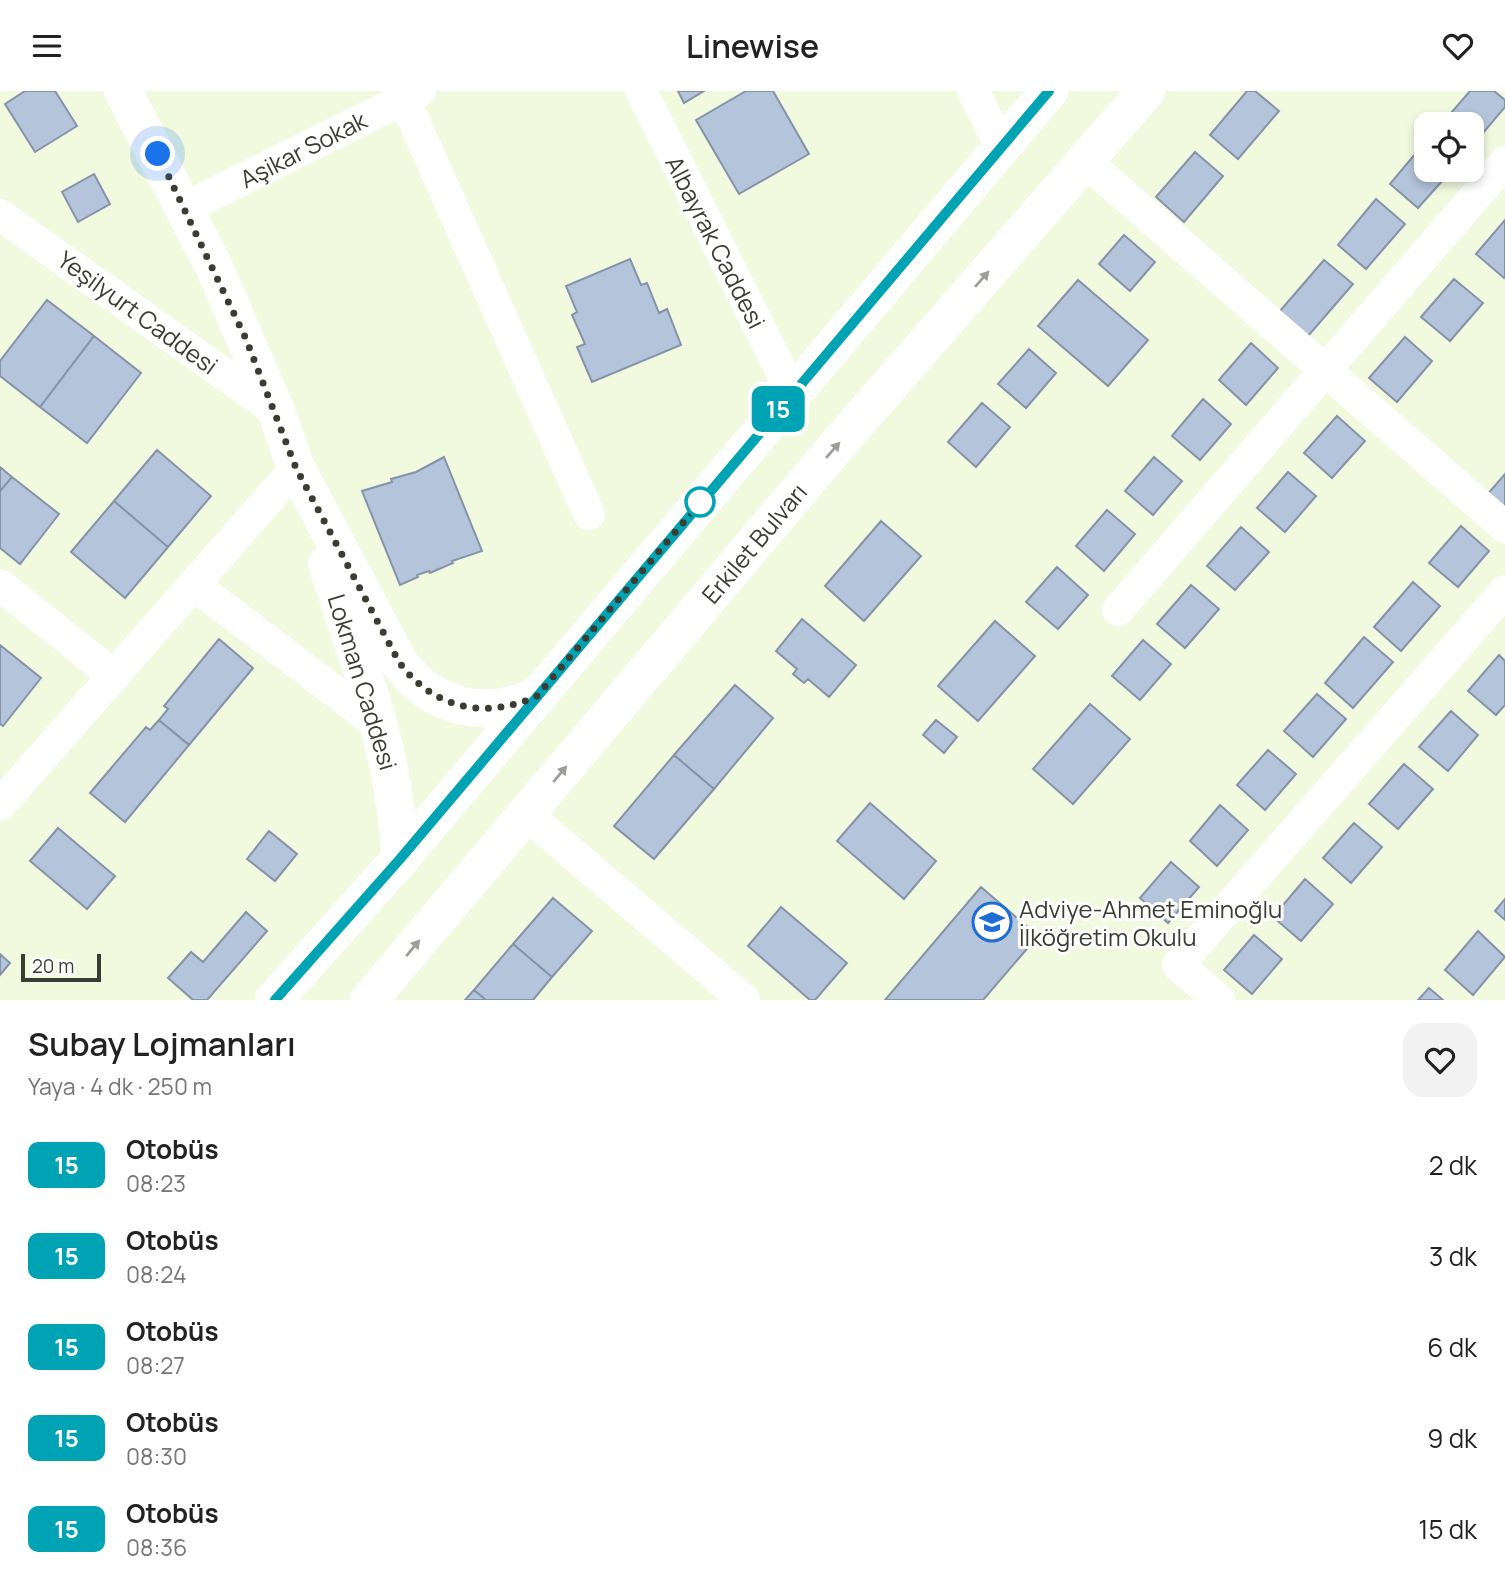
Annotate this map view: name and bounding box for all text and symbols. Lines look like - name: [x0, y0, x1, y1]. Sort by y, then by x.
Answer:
- text: Linewise: [686, 24, 819, 68]
- icon: menu: [28, 27, 66, 65]
- icon: heart: [1439, 27, 1477, 65]
- street label: Aşikar Sokak: [234, 102, 373, 195]
- map controls: [1414, 112, 1484, 182]
- button: locate: [1414, 112, 1484, 182]
- your location: [140, 136, 175, 171]
- street label: Albayrak Caddesi: [658, 150, 774, 334]
- street label: Yeşilyurt Caddesi: [51, 243, 225, 381]
- one-way arrow: [974, 270, 990, 288]
- line badge: 15: [746, 386, 810, 432]
- text: 15: [766, 392, 790, 425]
- one-way arrow: [825, 442, 840, 459]
- street label: Erkilet Bulvarı: [694, 476, 814, 610]
- unlabelled marker: [685, 487, 715, 517]
- street label: Lokman Caddesi: [321, 590, 405, 774]
- one-way arrow: [552, 765, 567, 783]
- place label: Adviye-Ahmet Eminoğlu İlköğretim Okulu: [1019, 892, 1282, 953]
- school or university icon: Adviye-Ahmet Eminoğlu İlköğretim Okulu: [971, 901, 1013, 943]
- one-way arrow: [405, 939, 421, 957]
- scale bar: [21, 951, 102, 983]
- text: 20 m: [32, 953, 74, 979]
- text: Subay Lojmanları: [28, 1021, 296, 1066]
- button: heart: [1403, 1023, 1477, 1097]
- text: Yaya · 4 dk · 250 m: [28, 1070, 212, 1102]
- text: Otobüs: [126, 1131, 218, 1167]
- text: 2 dk: [1429, 1147, 1477, 1183]
- text: 15: [54, 1148, 79, 1181]
- text: 08:23: [126, 1167, 186, 1199]
- text: Otobüs: [126, 1222, 218, 1258]
- text: 3 dk: [1429, 1238, 1477, 1274]
- text: 15: [54, 1239, 79, 1272]
- text: 08:24: [126, 1258, 186, 1290]
- text: Otobüs: [126, 1313, 218, 1349]
- text: 6 dk: [1427, 1329, 1477, 1365]
- text: 15: [54, 1330, 79, 1363]
- text: 08:27: [126, 1349, 185, 1381]
- text: Otobüs: [126, 1404, 218, 1440]
- text: 9 dk: [1427, 1420, 1477, 1456]
- text: 15: [54, 1421, 79, 1454]
- text: 08:30: [126, 1440, 187, 1472]
- text: Otobüs: [126, 1495, 218, 1531]
- text: 15 dk: [1418, 1511, 1477, 1547]
- text: 15: [54, 1512, 79, 1545]
- text: 08:36: [126, 1531, 187, 1563]

